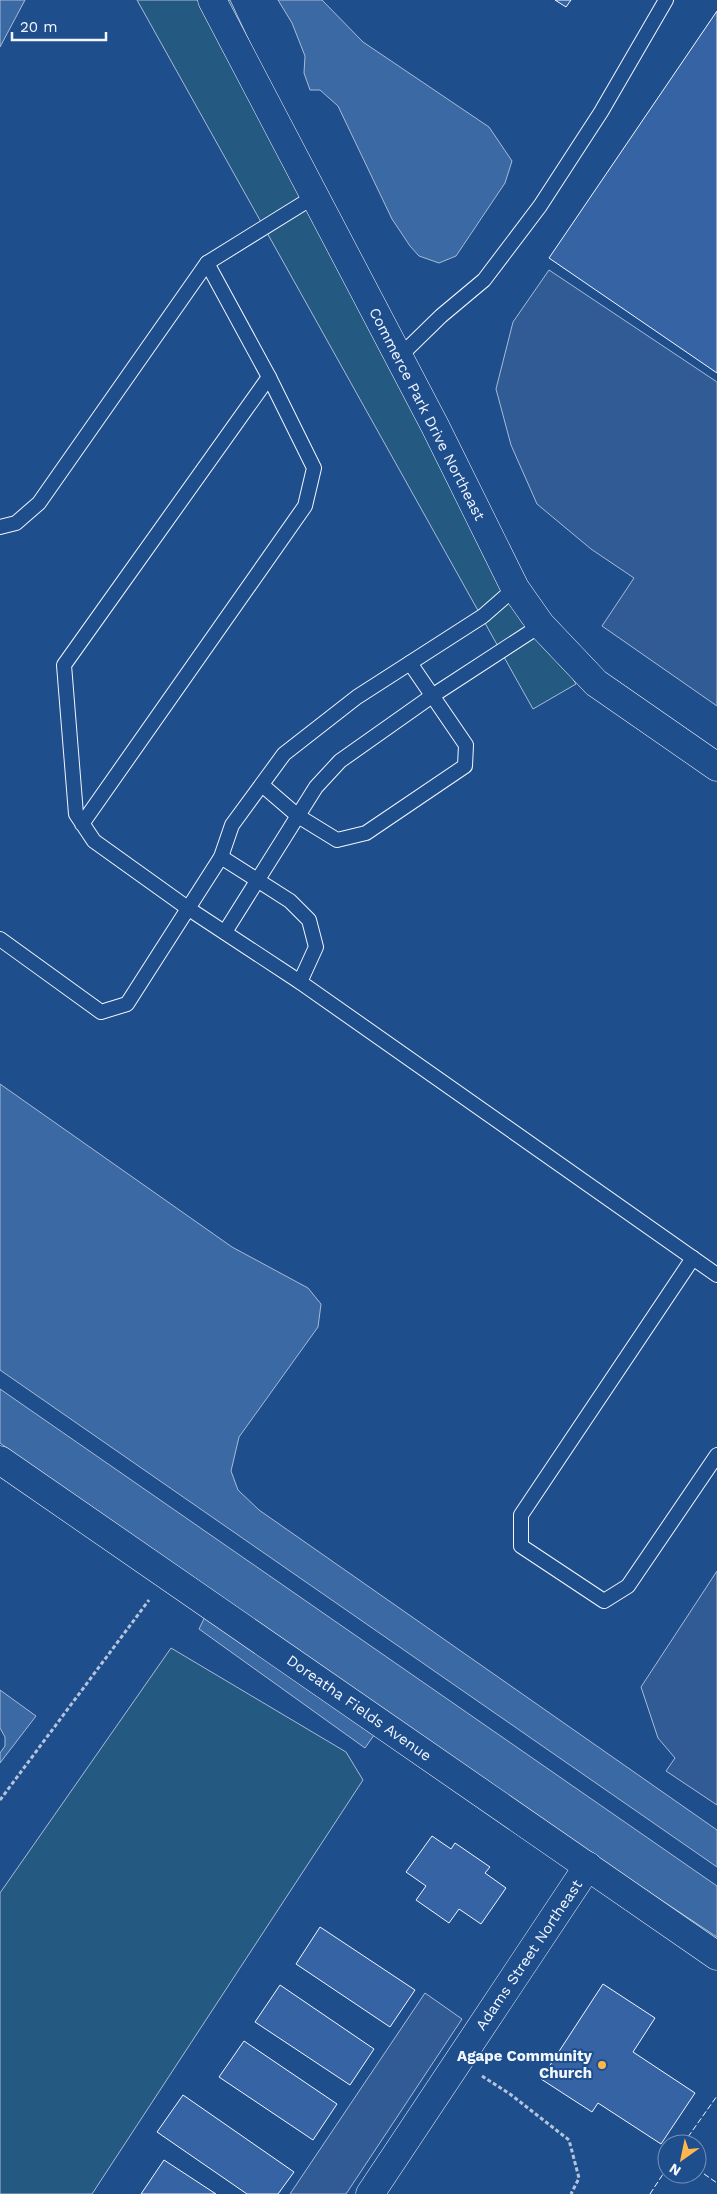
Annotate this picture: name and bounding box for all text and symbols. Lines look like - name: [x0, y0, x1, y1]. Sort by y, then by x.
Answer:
- scale bar: [12, 10, 106, 42]
- text: 20 m: [20, 18, 58, 36]
- street label: Commerce Park Drive Northeast: [365, 305, 489, 524]
- street label: Doreatha Fields Avenue: [283, 1651, 435, 1765]
- street label: Adams Street Northeast: [472, 1876, 587, 2034]
- place label: Agape Community Church: [457, 2047, 593, 2082]
- marker: Agape Community Church: [596, 2059, 608, 2071]
- north arrow: [657, 2134, 707, 2184]
- text: N: [666, 2160, 684, 2179]

